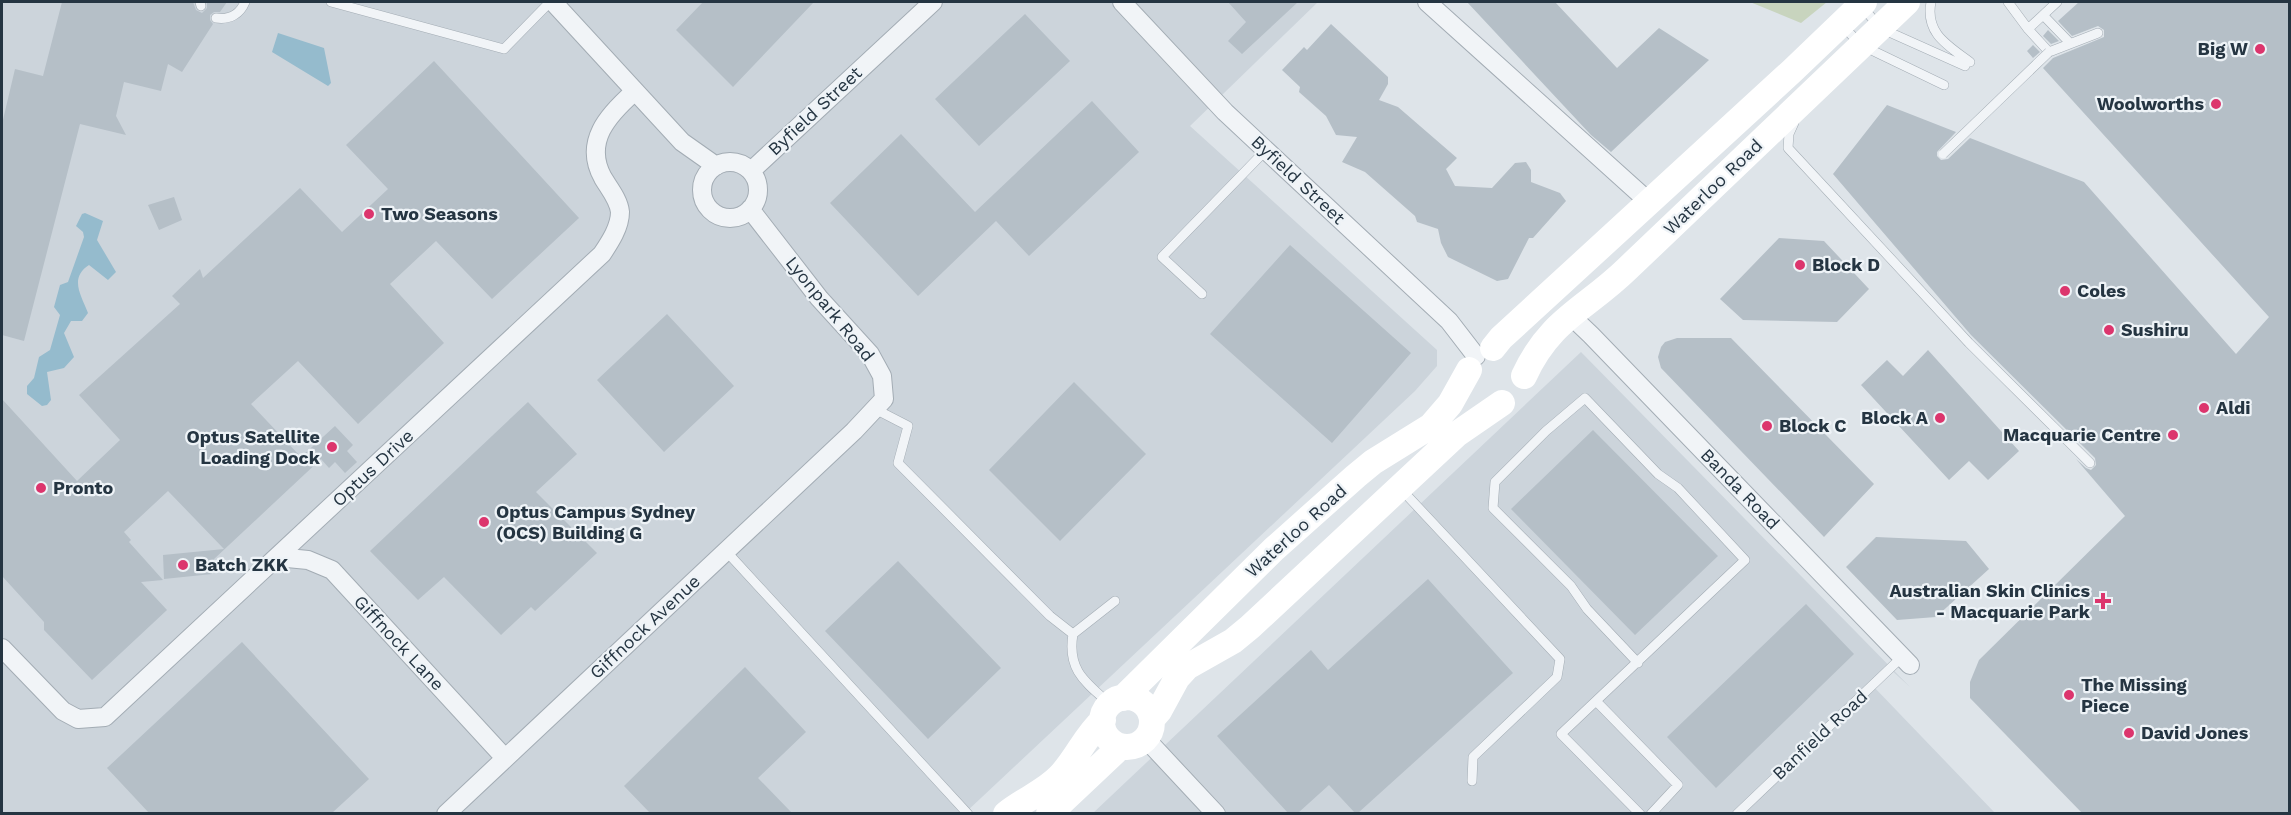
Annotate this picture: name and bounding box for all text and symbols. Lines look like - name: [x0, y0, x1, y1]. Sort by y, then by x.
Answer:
- place label: Big W: [2198, 38, 2248, 59]
- marker: Big W: [2253, 42, 2267, 56]
- street label: Byfield Street: [763, 62, 866, 159]
- place label: Woolworths: [2097, 93, 2204, 114]
- marker: Woolworths: [2209, 97, 2223, 111]
- street label: Byfield Street: [1247, 131, 1350, 229]
- street label: Waterloo Road: [1659, 134, 1766, 239]
- place label: Two Seasons: [381, 203, 498, 224]
- marker: Two Seasons: [362, 207, 376, 221]
- street label: Lyonpark Road: [782, 252, 879, 365]
- place label: Block D: [1812, 254, 1880, 275]
- marker: Block D: [1793, 258, 1807, 272]
- place label: Coles: [2077, 280, 2126, 301]
- marker: Coles: [2058, 284, 2072, 298]
- place label: Sushiru: [2121, 319, 2189, 340]
- marker: Sushiru: [2102, 323, 2116, 337]
- place label: Aldi: [2216, 397, 2251, 418]
- marker: Aldi: [2197, 401, 2211, 415]
- place label: Block A: [1861, 407, 1929, 428]
- marker: Block A: [1933, 411, 1947, 425]
- place label: Block C: [1779, 415, 1847, 436]
- marker: Block C: [1760, 419, 1774, 433]
- place label: Macquarie Centre: [2003, 424, 2161, 445]
- street label: Optus Drive: [328, 425, 418, 511]
- place label: Optus Satellite Loading Dock: [187, 426, 321, 468]
- marker: Macquarie Centre: [2166, 428, 2180, 442]
- marker: Optus Satellite Loading Dock: [325, 440, 339, 454]
- street label: Banda Road: [1697, 444, 1784, 533]
- place label: Pronto: [53, 477, 113, 498]
- street label: Waterloo Road: [1241, 480, 1351, 582]
- marker: Pronto: [34, 481, 48, 495]
- place label: Optus Campus Sydney (OCS) Building G: [496, 501, 696, 543]
- marker: Optus Campus Sydney (OCS) Building G: [477, 515, 491, 529]
- place label: Batch ZKK: [195, 554, 289, 575]
- marker: Batch ZKK: [176, 558, 190, 572]
- street label: Giffnock Avenue: [585, 570, 704, 683]
- place label: Australian Skin Clinics - Macquarie Park: [1889, 580, 2091, 622]
- street label: Giffnock Lane: [350, 591, 449, 695]
- marker: Australian Skin Clinics - Macquarie Park: [2094, 592, 2112, 610]
- place label: The Missing Piece: [2081, 674, 2188, 716]
- street label: Banfield Road: [1768, 685, 1871, 784]
- marker: The Missing Piece: [2062, 688, 2076, 702]
- place label: David Jones: [2141, 722, 2249, 743]
- marker: David Jones: [2122, 726, 2136, 740]

